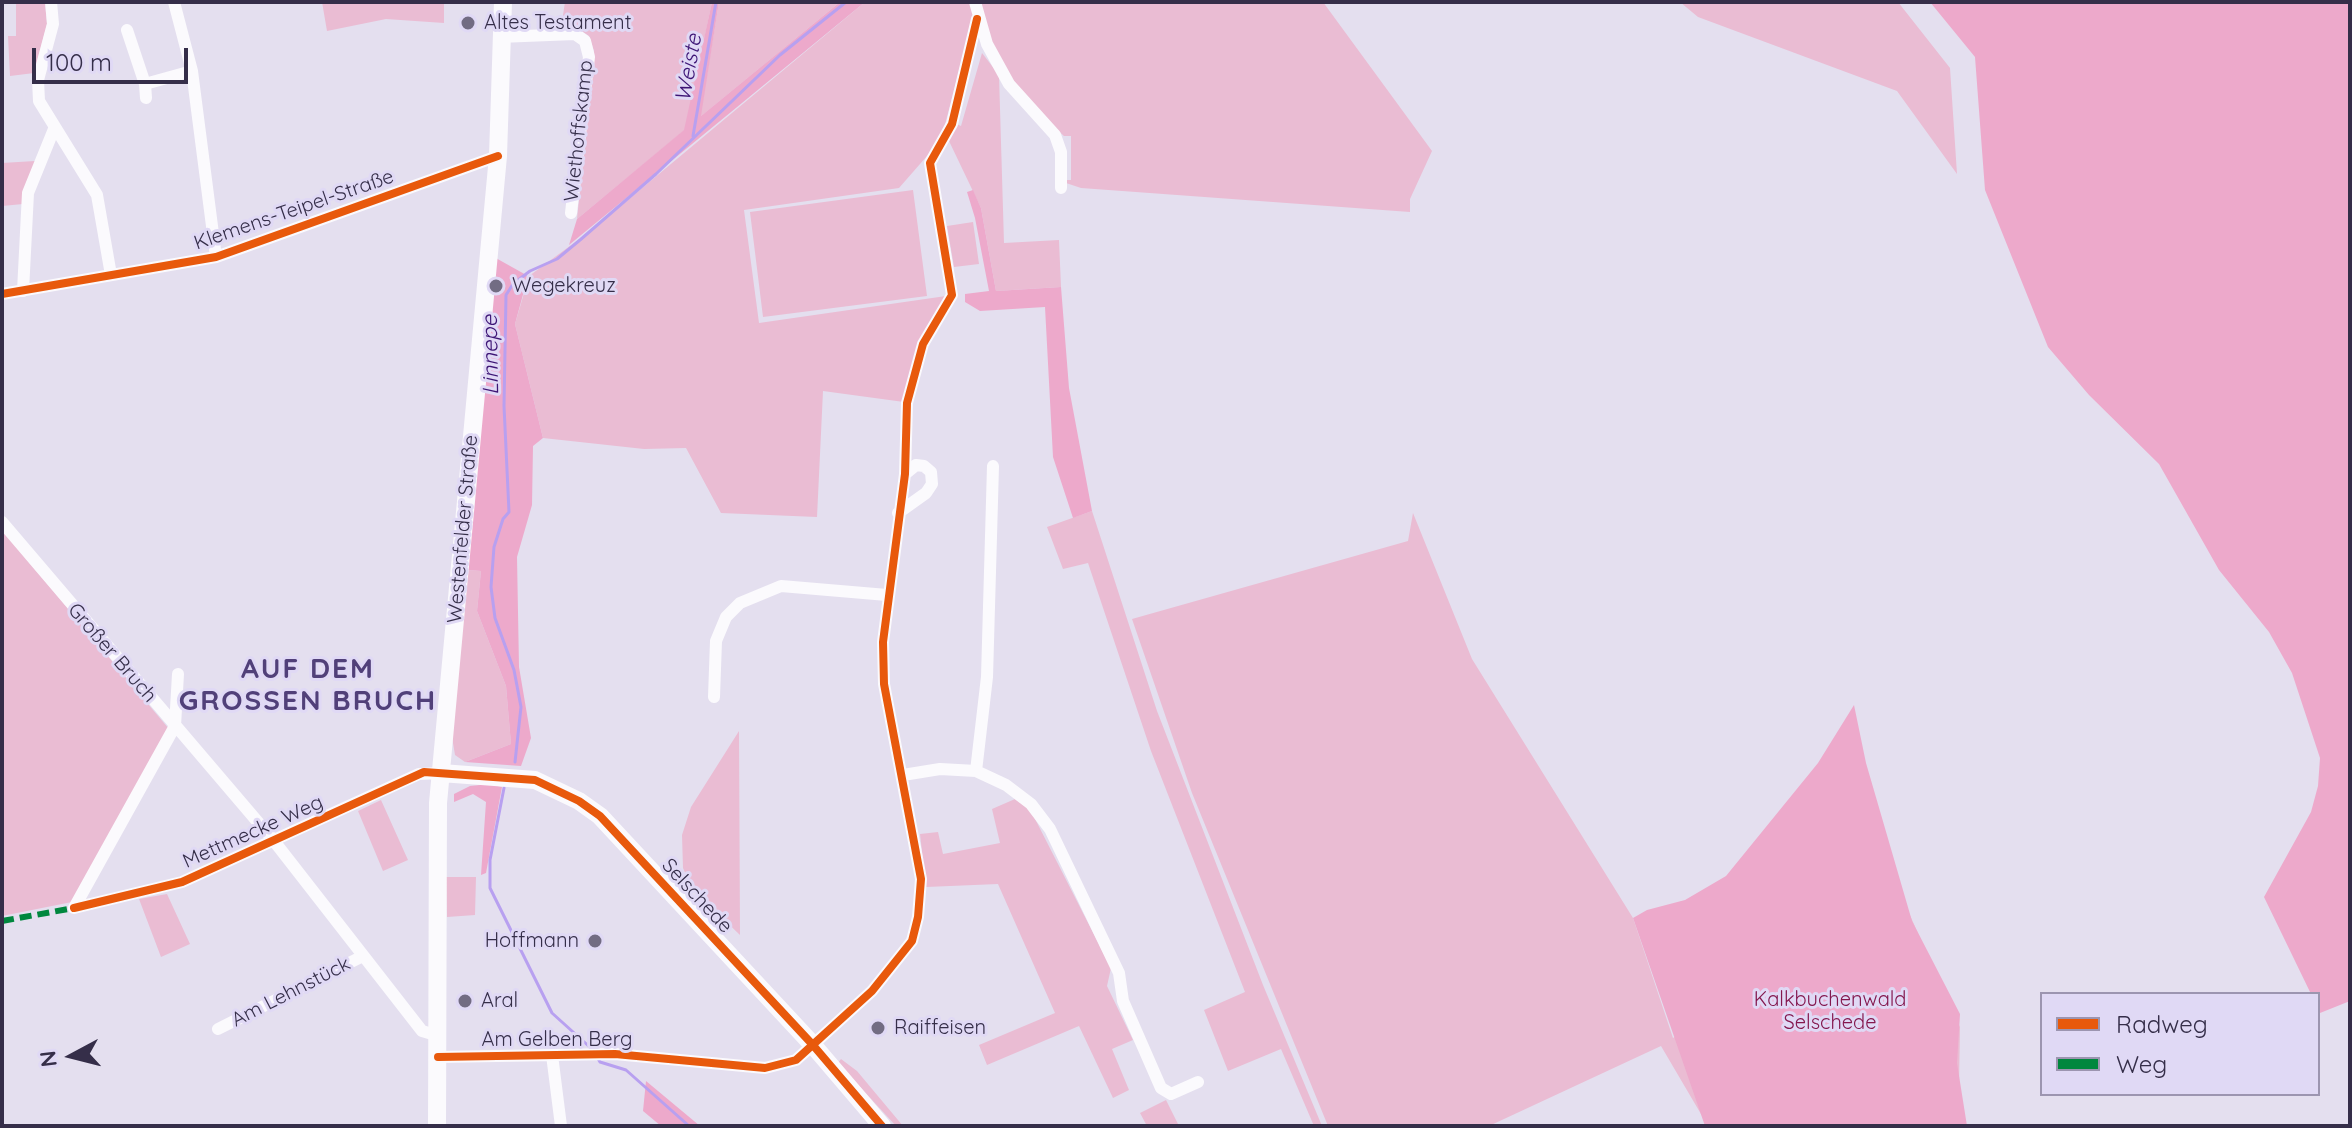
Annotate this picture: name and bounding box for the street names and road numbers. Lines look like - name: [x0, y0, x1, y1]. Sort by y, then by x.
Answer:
- street label: Wiethoffskamp: [560, 59, 598, 203]
- street label: Klemens-Teipel-Straße: [191, 165, 397, 255]
- street label: Westenfelder Straße: [443, 434, 483, 624]
- street label: Großer Bruch: [62, 598, 162, 708]
- street label: Mettmecke Weg: [179, 790, 327, 874]
- street label: Selschede: [657, 854, 737, 938]
- street label: Am Lehnstück: [228, 952, 354, 1032]
- street label: Am Gelben Berg: [481, 1028, 633, 1052]

